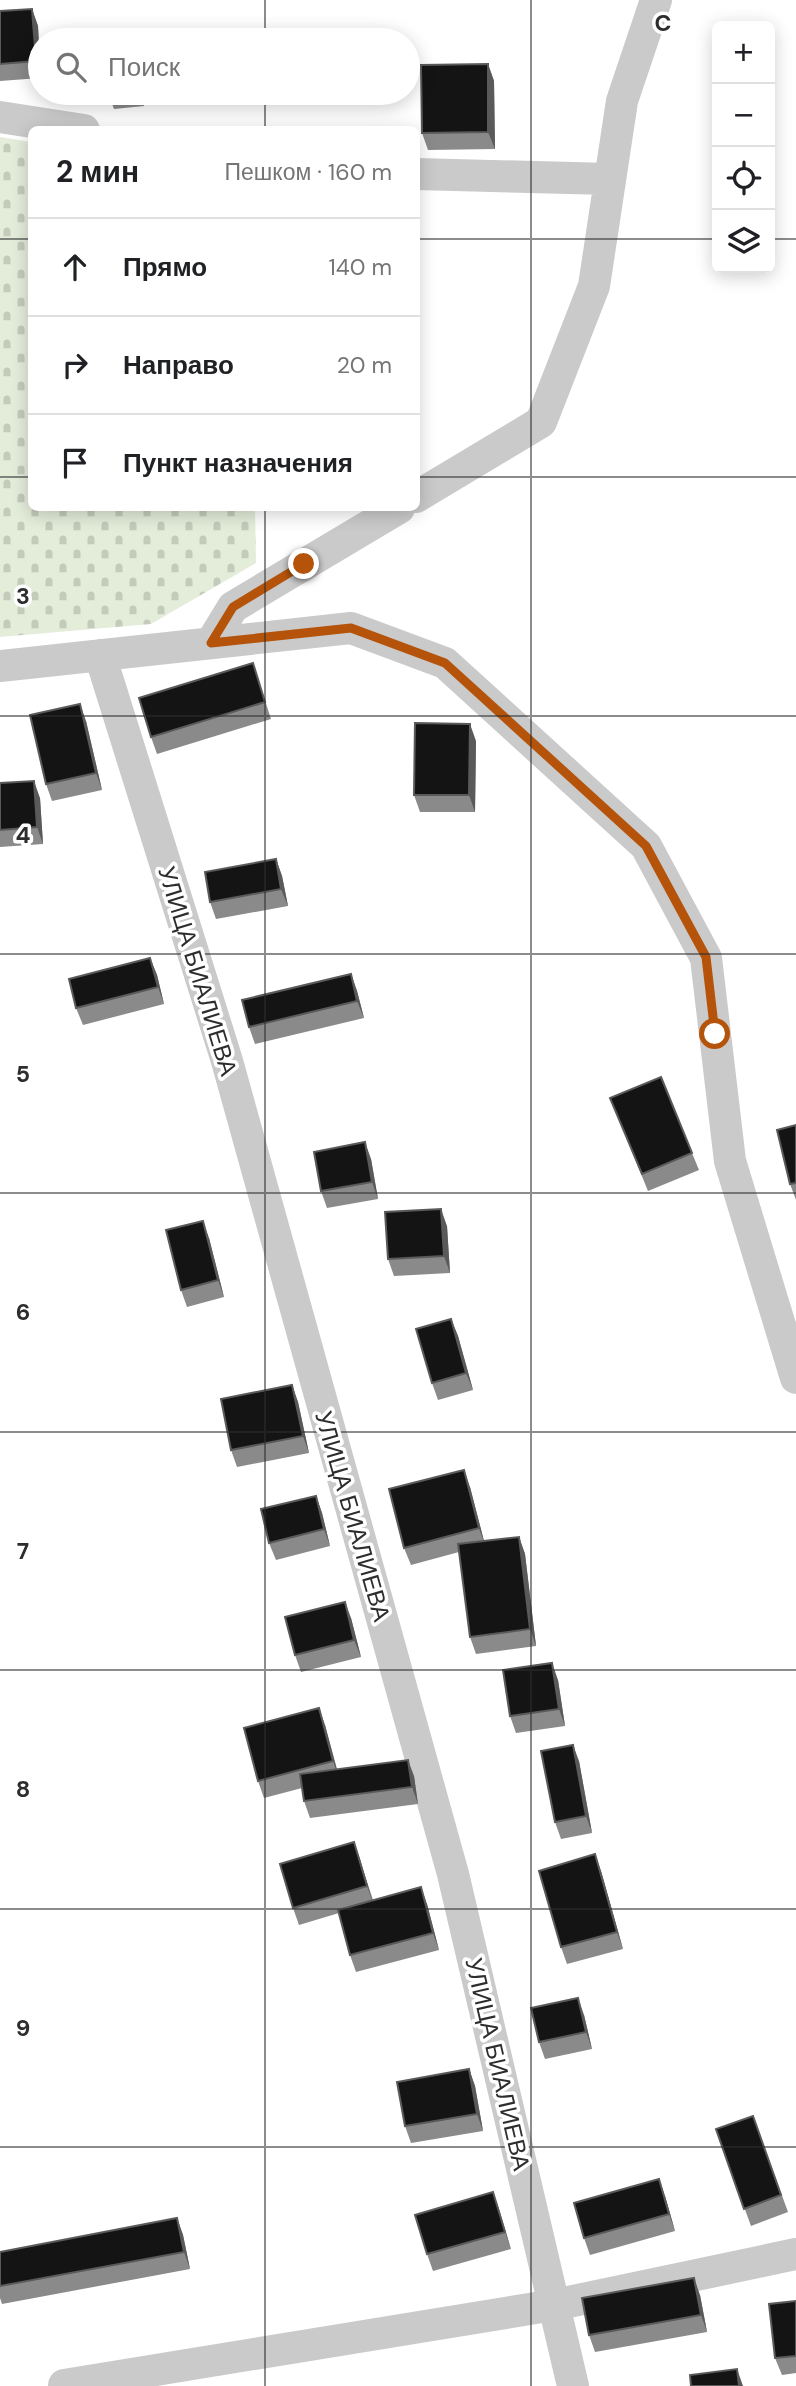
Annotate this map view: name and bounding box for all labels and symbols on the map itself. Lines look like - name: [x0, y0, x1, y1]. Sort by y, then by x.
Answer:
- text: C: [655, 8, 671, 38]
- route end: [288, 548, 319, 579]
- text: 3: [16, 581, 30, 611]
- text: 4: [16, 820, 31, 850]
- street label: УЛИЦА БИАЛИЕВА: [151, 863, 245, 1079]
- route start: [699, 1018, 730, 1049]
- text: 5: [16, 1059, 30, 1089]
- text: 6: [16, 1297, 30, 1327]
- street label: УЛИЦА БИАЛИЕВА: [308, 1407, 398, 1625]
- text: 7: [17, 1536, 29, 1566]
- text: 8: [16, 1774, 30, 1804]
- street label: УЛИЦА БИАЛИЕВА: [458, 1955, 538, 2173]
- text: 9: [16, 2013, 30, 2043]

